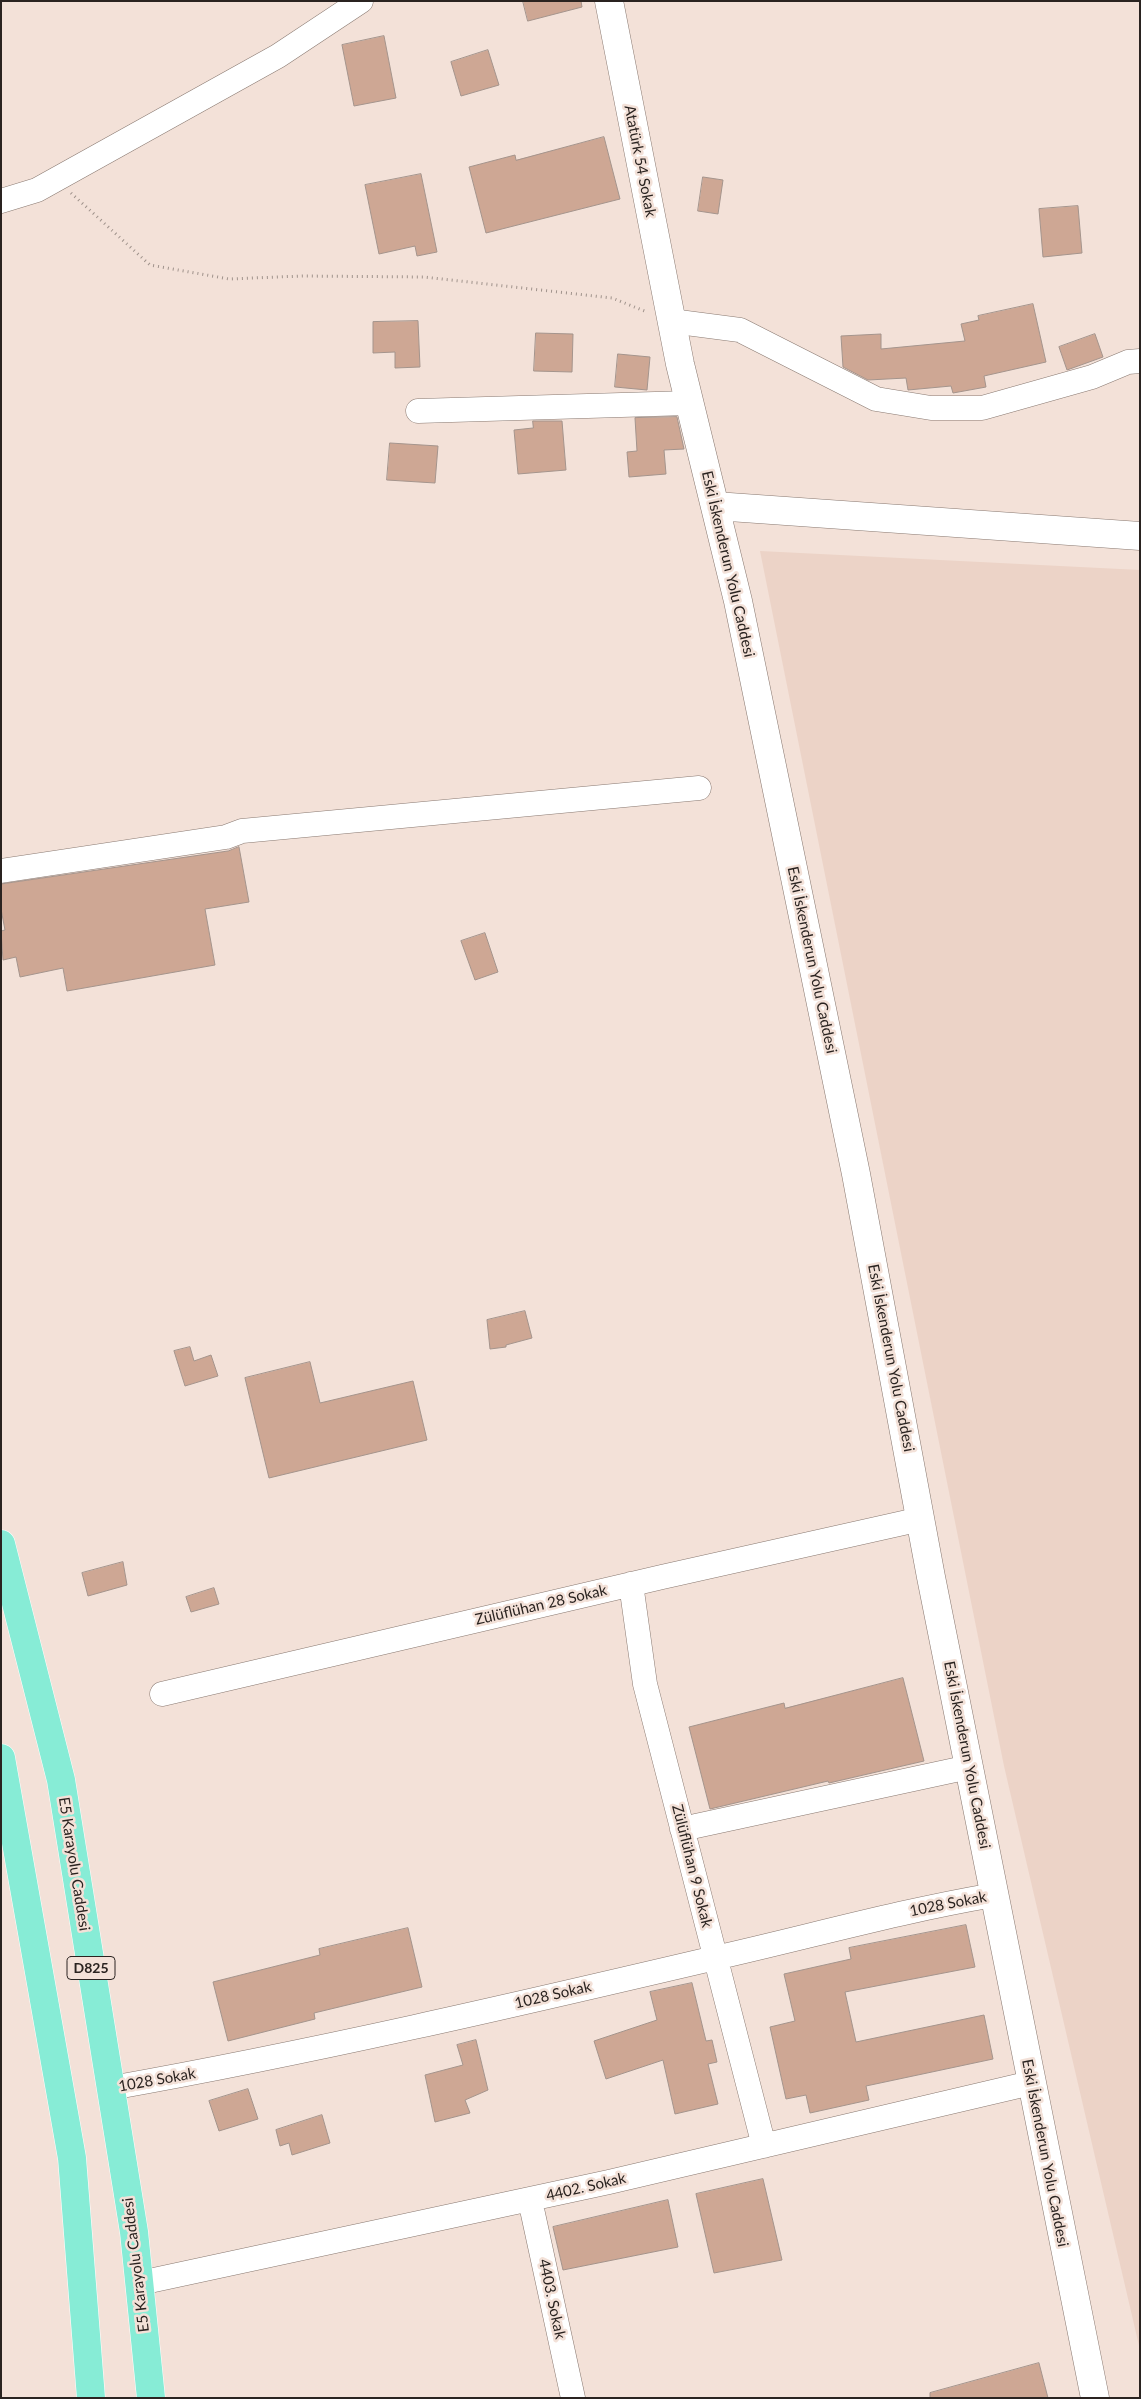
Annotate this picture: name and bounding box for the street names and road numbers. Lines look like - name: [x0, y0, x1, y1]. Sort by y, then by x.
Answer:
- street label: Atatürk 54 Sokak: [620, 104, 660, 218]
- street label: Eski İskenderun Yolu Caddesi: [698, 469, 758, 659]
- street label: Eski İskenderun Yolu Caddesi: [783, 865, 841, 1055]
- street label: Eski İskenderun Yolu Caddesi: [864, 1263, 918, 1453]
- street label: Zülüflühan 28 Sokak: [473, 1581, 609, 1629]
- street label: Eski İskenderun Yolu Caddesi: [940, 1660, 994, 1850]
- street label: E5 Karayolu Caddesi: [55, 1796, 93, 1932]
- street label: Zülüflühan 9 Sokak: [668, 1803, 716, 1929]
- street label: 1028 Sokak: [908, 1888, 988, 1920]
- road number: D825: [67, 1956, 115, 1980]
- street label: 1028 Sokak: [513, 1977, 593, 2013]
- street label: Eski İskenderun Yolu Caddesi: [1018, 2058, 1072, 2248]
- street label: 1028 Sokak: [117, 2064, 197, 2096]
- street label: 4402. Sokak: [544, 2169, 628, 2205]
- street label: E5 Karayolu Caddesi: [119, 2197, 153, 2333]
- street label: 4403. Sokak: [535, 2257, 569, 2341]

